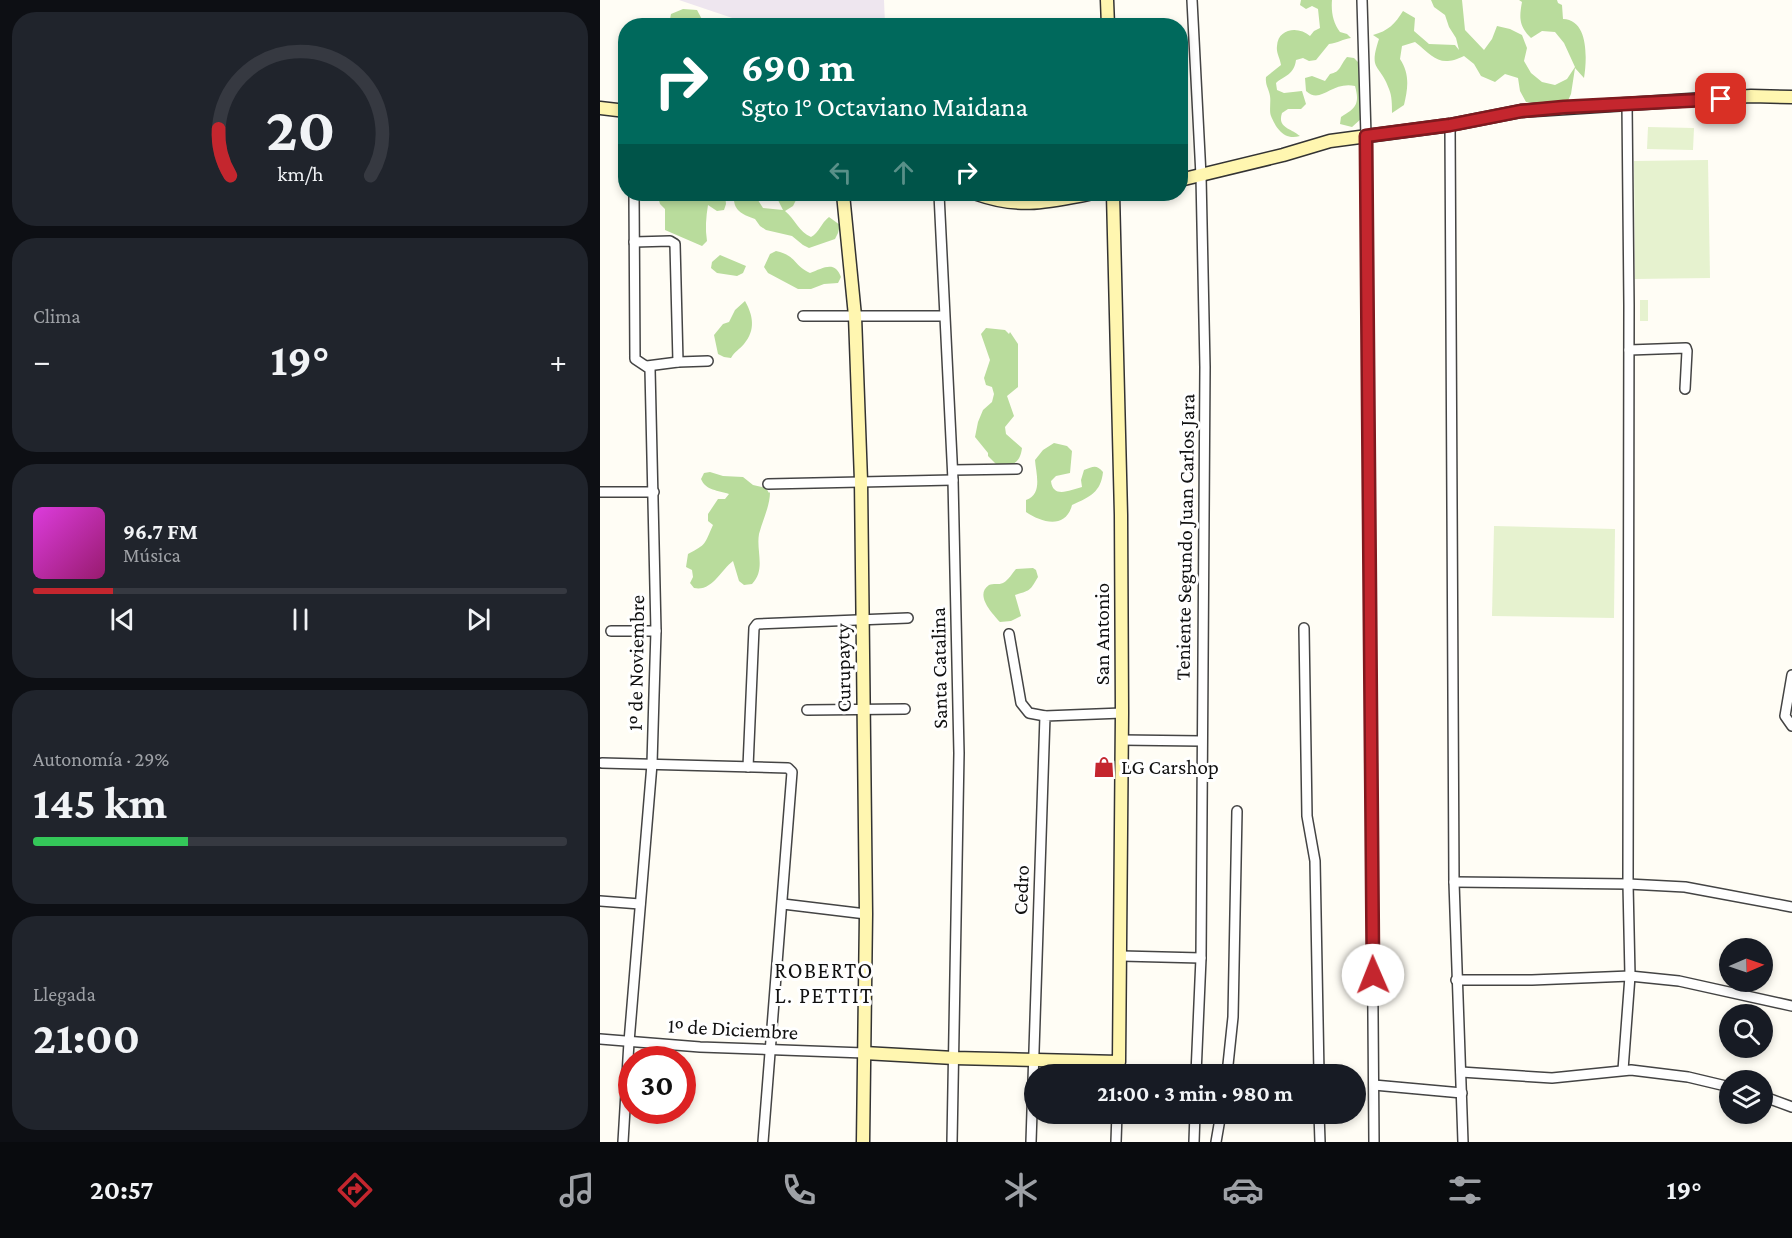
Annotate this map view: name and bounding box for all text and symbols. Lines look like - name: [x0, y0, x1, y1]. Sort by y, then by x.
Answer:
- icon: right: [642, 42, 720, 120]
- text: 690 m: [741, 43, 855, 90]
- pin: [1695, 73, 1746, 124]
- icon: arrive: [1704, 82, 1737, 115]
- text: Sgto 1° Octaviano Maidana: [741, 92, 1028, 122]
- text: 20: [265, 94, 335, 163]
- icon: left: [824, 156, 857, 189]
- icon: ahead: [887, 156, 920, 189]
- icon: right: [950, 156, 983, 189]
- text: km/h: [277, 162, 324, 186]
- text: Clima: [33, 305, 81, 327]
- text: 19°: [271, 335, 329, 385]
- text: −: [33, 342, 50, 379]
- text: +: [550, 342, 567, 379]
- street label: Teniente Segundo Juan Carlos Jara: [1171, 393, 1200, 681]
- text: 96.7 FM: [123, 519, 198, 544]
- text: Música: [123, 544, 181, 566]
- street label: San Antonio: [1090, 583, 1114, 685]
- street label: 1º de Noviembre: [623, 595, 649, 731]
- icon: previous: [106, 603, 139, 636]
- icon: pause: [284, 603, 317, 636]
- icon: next: [462, 603, 495, 636]
- street label: Santa Catalina: [926, 607, 952, 729]
- street label: Curupayty: [830, 623, 856, 713]
- text: Autonomía · 29%: [33, 748, 169, 770]
- shop icon: LG Carshop: [1092, 755, 1116, 779]
- place label: LG Carshop: [1121, 755, 1219, 779]
- text: 145 km: [33, 778, 167, 828]
- street label: Cedro: [1008, 865, 1034, 915]
- north arrow: [1719, 938, 1773, 992]
- map controls: [1719, 938, 1773, 1124]
- position arrow: [1341, 943, 1405, 1007]
- district label: ROBERTO L. PETTIT: [774, 958, 874, 1008]
- text: Llegada: [33, 983, 96, 1005]
- button: search: [1719, 1004, 1773, 1058]
- text: 21:00: [33, 1013, 140, 1063]
- street label: 1º de Diciembre: [667, 1014, 799, 1044]
- speed limit sign: 30: [618, 1046, 696, 1124]
- button: layers: [1719, 1070, 1773, 1124]
- text: 21:00 · 3 min · 980 m: [1097, 1081, 1293, 1106]
- icon: directions: [334, 1169, 376, 1211]
- icon: music: [556, 1169, 598, 1211]
- icon: phone: [778, 1169, 820, 1211]
- icon: climate: [1000, 1169, 1042, 1211]
- icon: car: [1222, 1169, 1264, 1211]
- icon: filters: [1444, 1169, 1486, 1211]
- text: 20:57: [90, 1175, 153, 1205]
- text: 19°: [1667, 1175, 1702, 1205]

